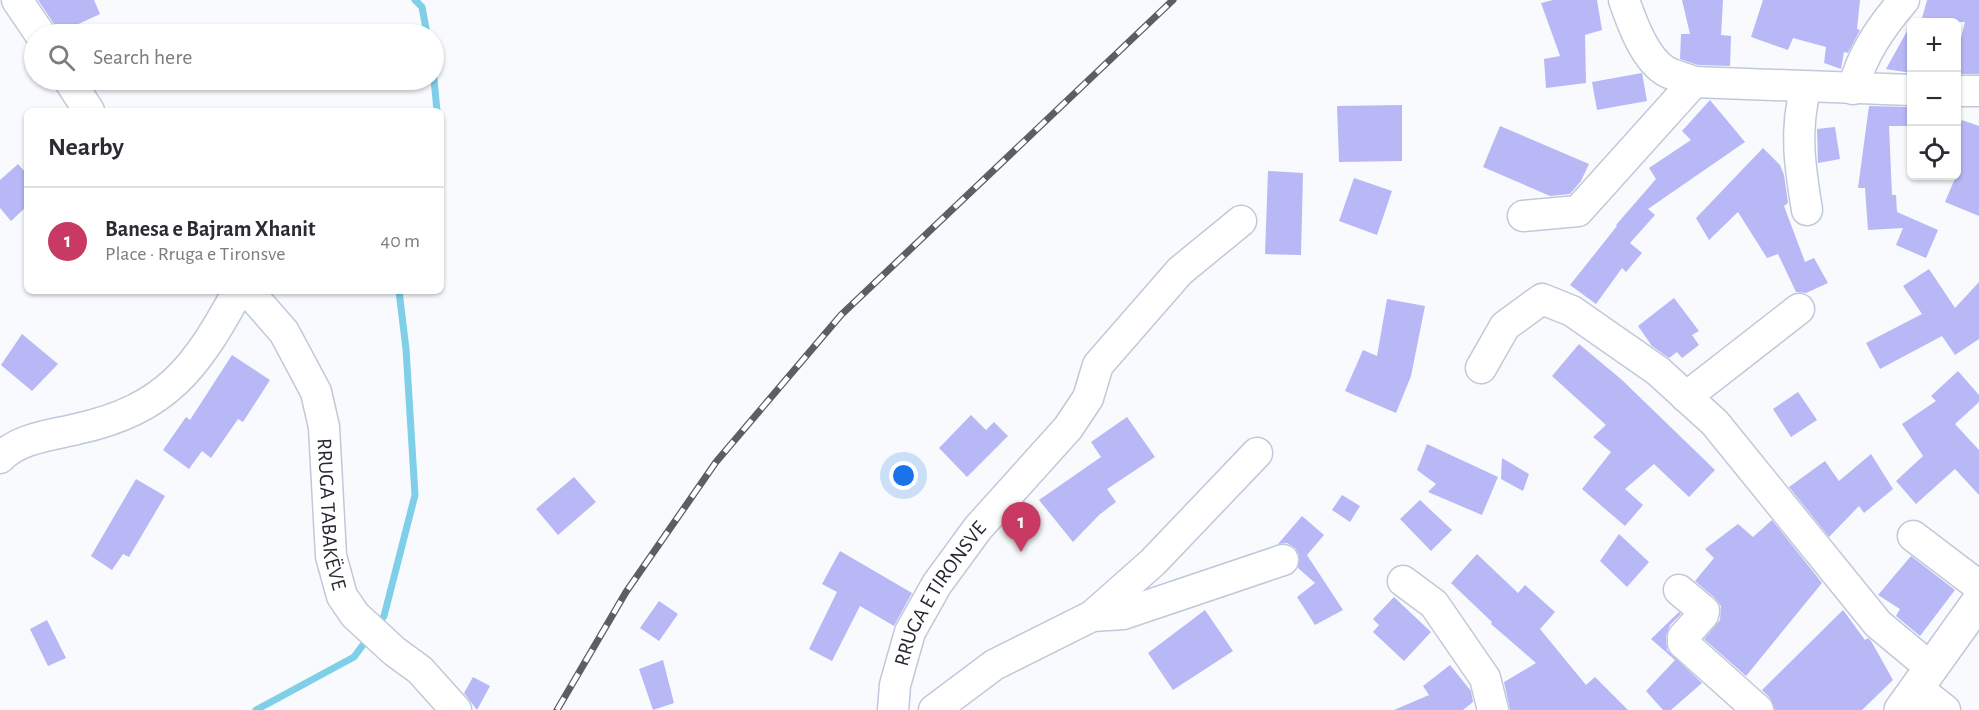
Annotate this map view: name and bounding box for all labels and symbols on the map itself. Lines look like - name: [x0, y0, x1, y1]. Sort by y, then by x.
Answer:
- street label: RRUGA TABAKËVE: [314, 438, 350, 592]
- your location: [889, 461, 918, 490]
- pin: 1: [1002, 502, 1040, 552]
- street label: RRUGA E TIRONSVE: [891, 517, 990, 668]

